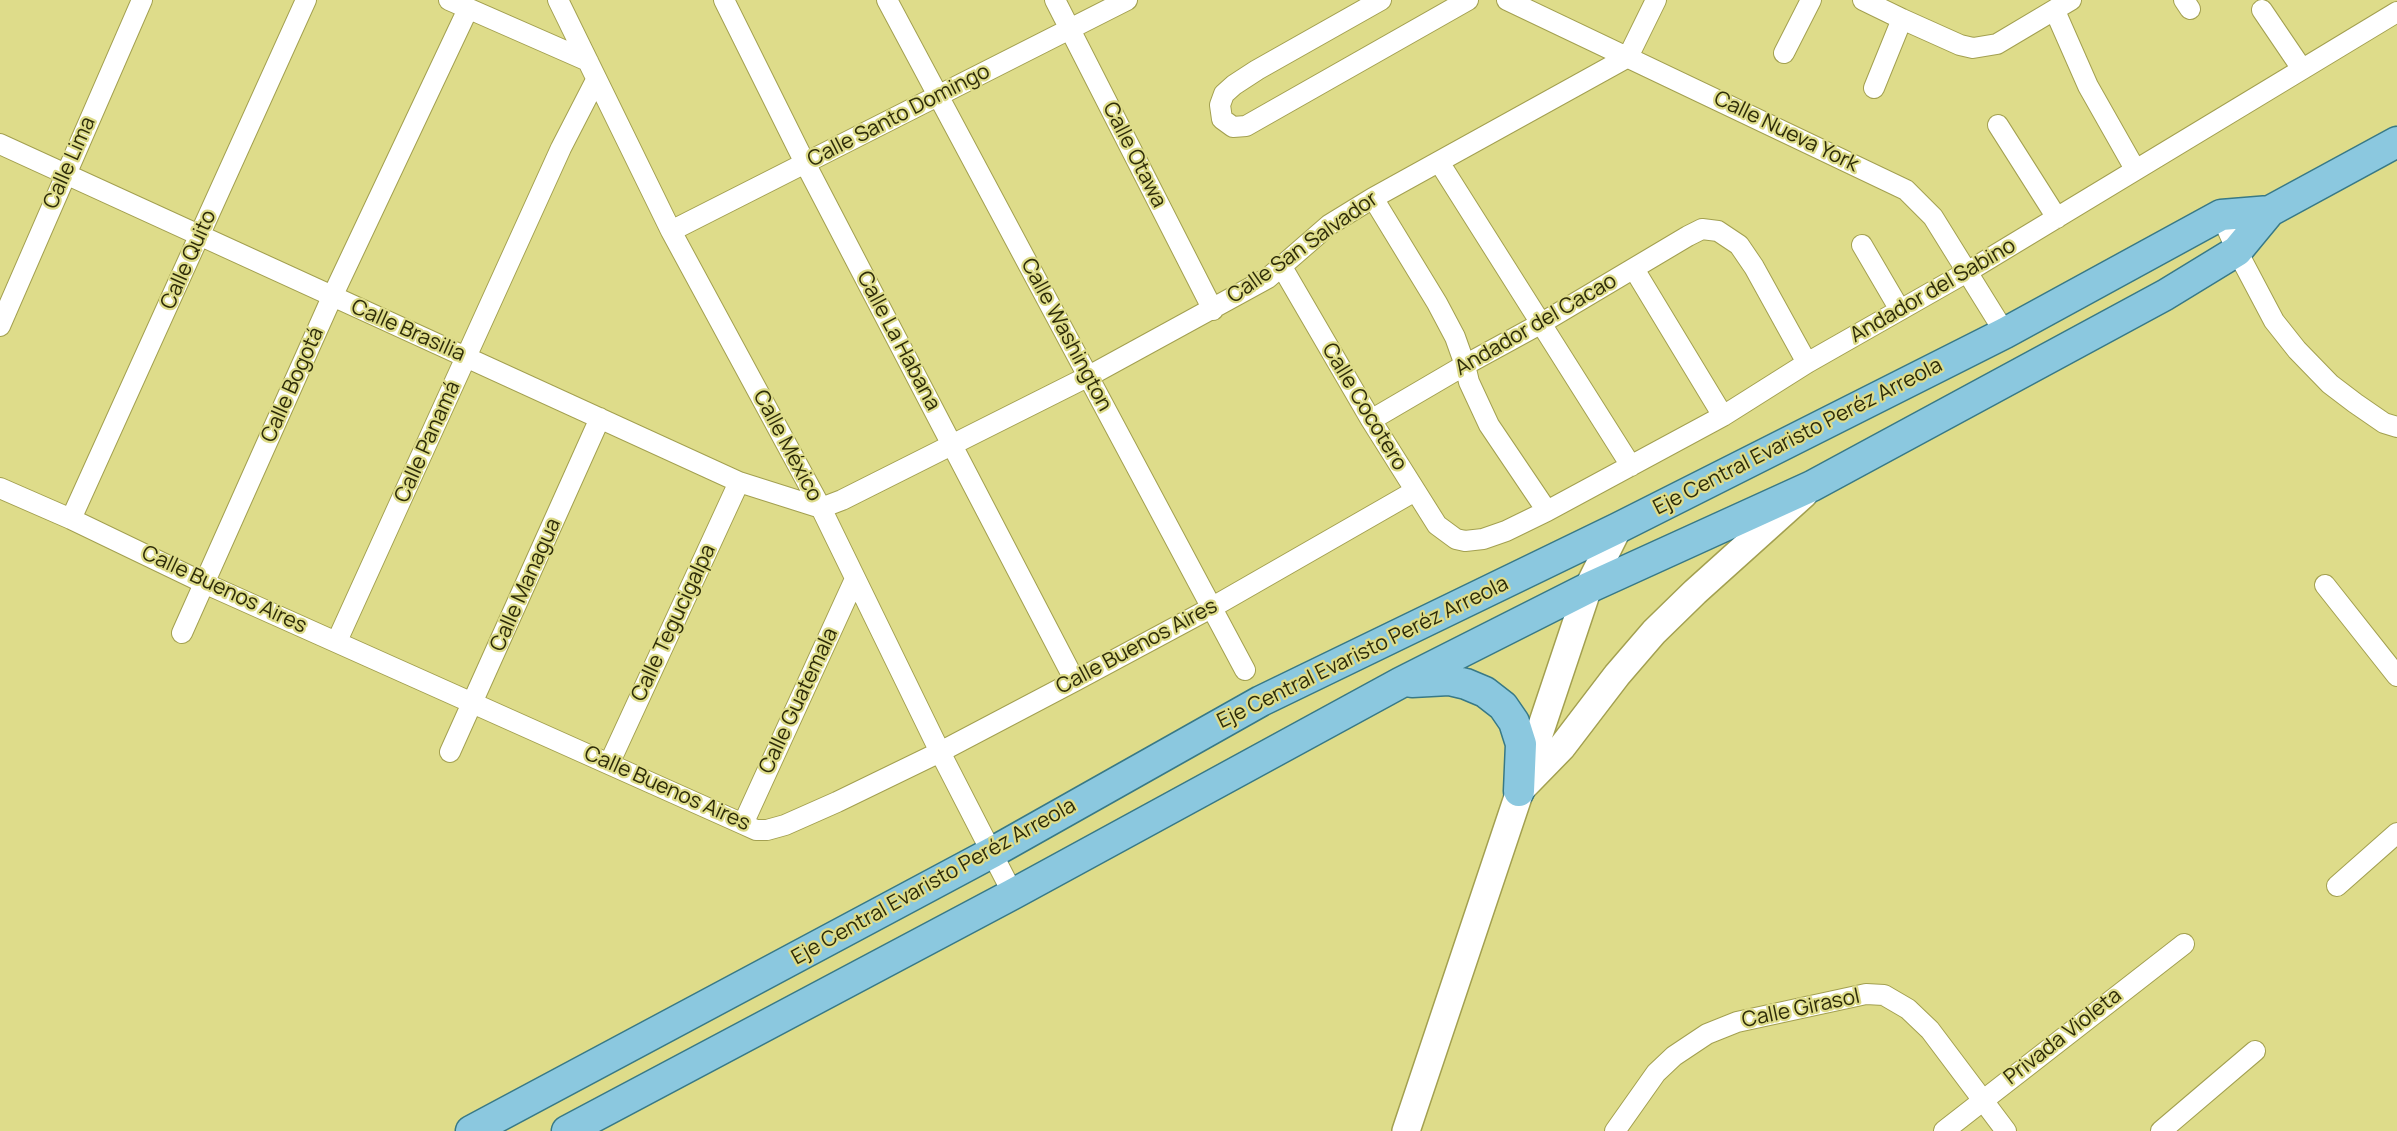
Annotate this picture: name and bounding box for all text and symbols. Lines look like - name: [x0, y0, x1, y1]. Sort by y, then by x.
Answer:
- street label: Calle Santo Domingo: [804, 59, 994, 173]
- street label: Calle Nueva York: [1709, 86, 1863, 178]
- street label: Calle Otawa: [1097, 98, 1171, 212]
- street label: Calle Lima: [39, 113, 101, 213]
- street label: Calle San Salvador: [1223, 187, 1383, 309]
- street label: Calle Quito: [156, 206, 222, 314]
- street label: Andador del Sabino: [1846, 233, 2020, 349]
- street label: Calle Washington: [1015, 254, 1117, 416]
- street label: Calle La Habana: [851, 267, 945, 415]
- street label: Andador del Cacao: [1451, 268, 1621, 382]
- street label: Calle Brasilia: [347, 295, 469, 367]
- street label: Calle Bogotá: [256, 324, 330, 446]
- street label: Calle Cocotero: [1316, 339, 1412, 475]
- street label: Eje Central Evaristo Peréz Arreola: [1649, 353, 1947, 521]
- street label: Calle Panamá: [390, 377, 466, 507]
- street label: Calle México: [747, 386, 827, 506]
- street label: Calle Managua: [485, 515, 567, 655]
- street label: Calle Tegucigalpa: [627, 540, 721, 706]
- street label: Calle Buenos Aires: [138, 541, 310, 639]
- street label: Eje Central Evaristo Peréz Arreola: [1213, 571, 1513, 735]
- street label: Calle Buenos Aires: [1052, 594, 1222, 700]
- street label: Calle Guatemala: [754, 624, 844, 778]
- street label: Calle Buenos Aires: [580, 741, 754, 837]
- street label: Eje Central Evaristo Peréz Arreola: [788, 793, 1080, 971]
- street label: Privada Violeta: [1999, 983, 2127, 1091]
- street label: Calle Girasol: [1740, 984, 1862, 1034]

